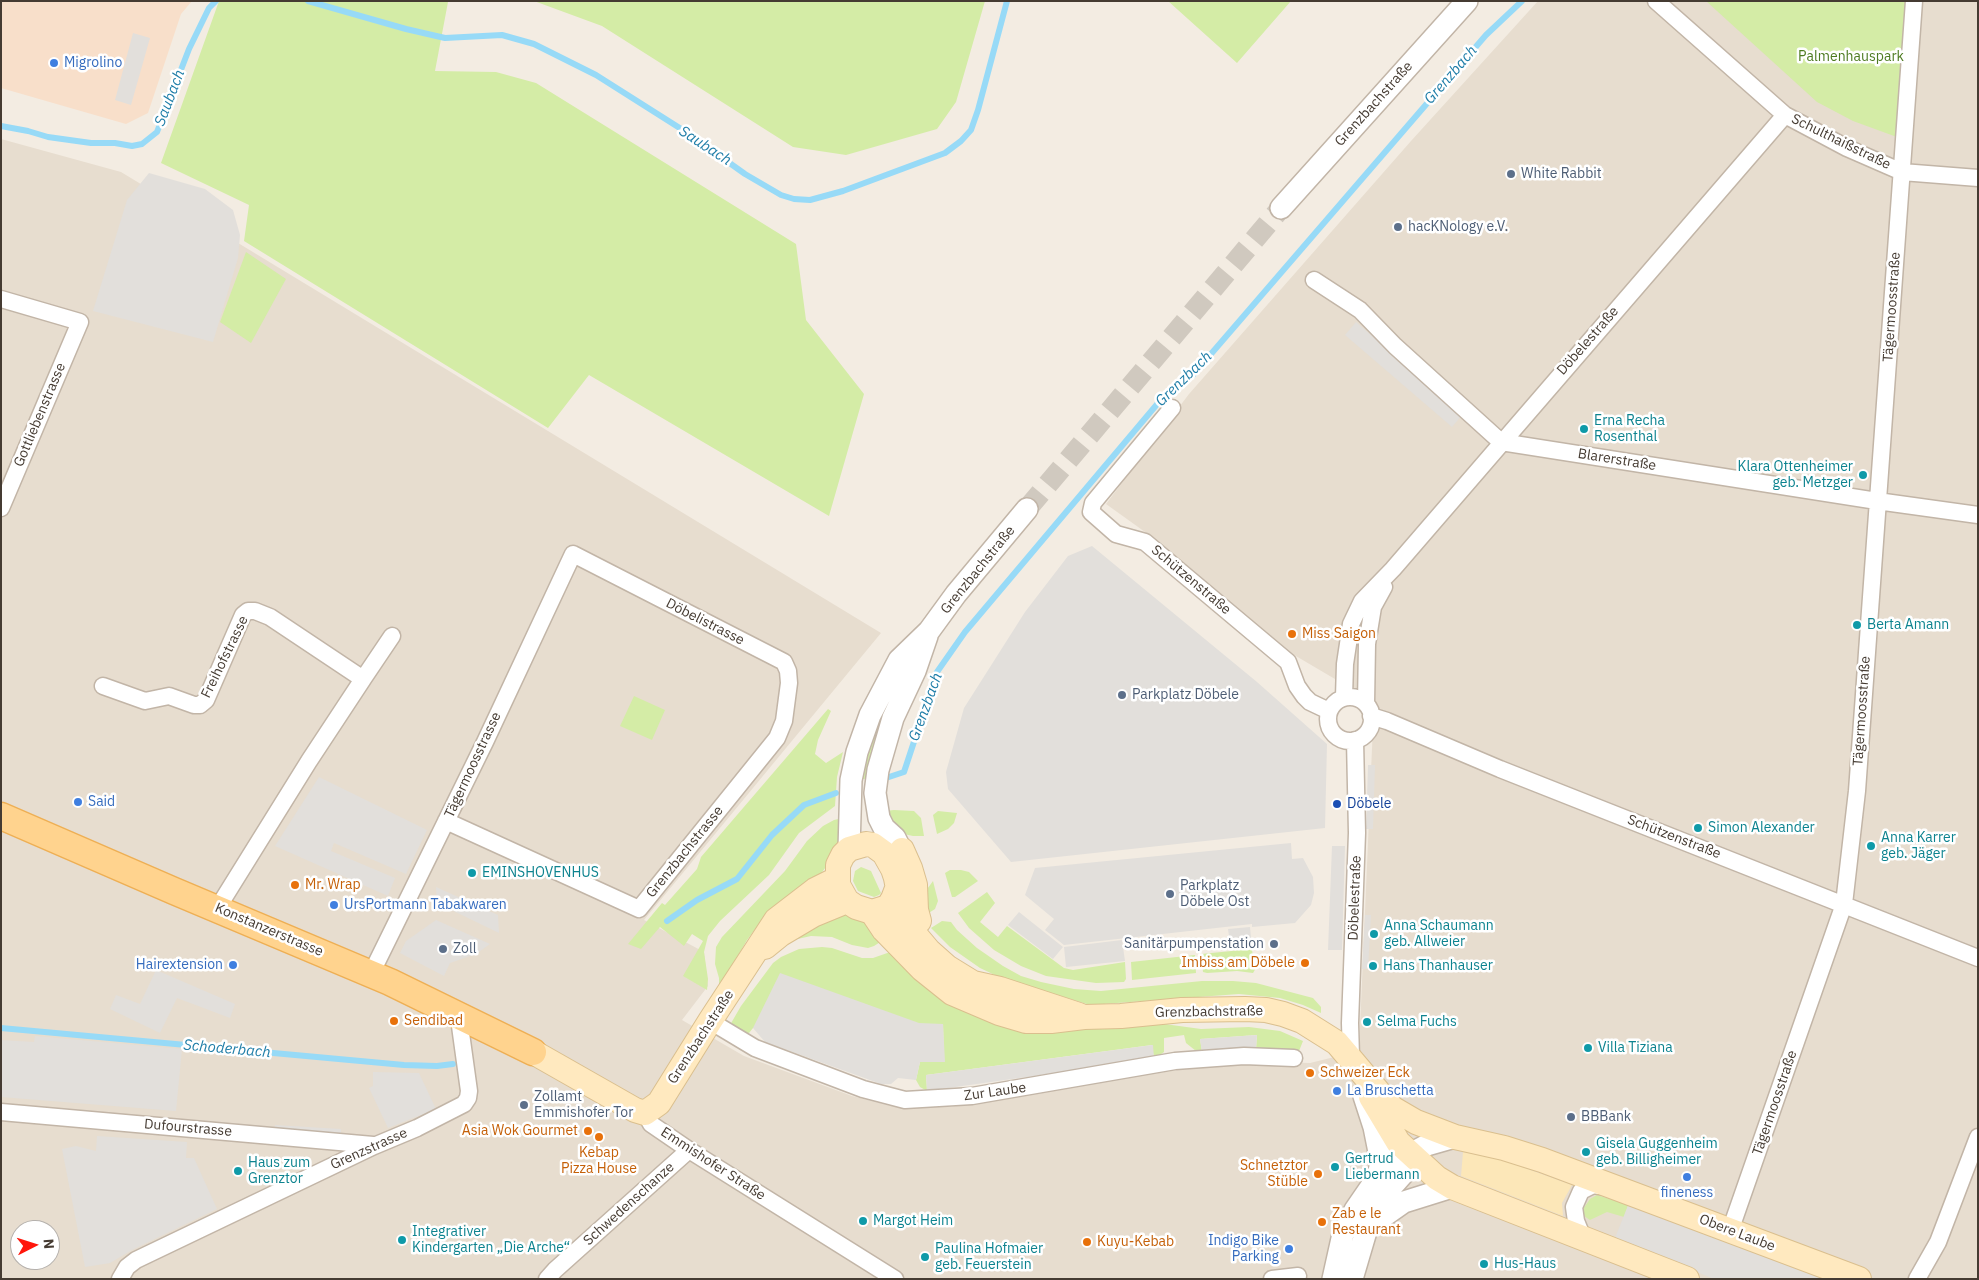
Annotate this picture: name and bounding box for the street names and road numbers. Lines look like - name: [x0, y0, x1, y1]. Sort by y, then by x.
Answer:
- street label: Grenzbachstraße: [1332, 58, 1416, 150]
- street label: Schulthaißstraße: [1789, 111, 1893, 173]
- street label: Tägermoosstraße: [1880, 251, 1904, 363]
- street label: Döbelestraße: [1554, 303, 1622, 379]
- street label: Gottliebenstrasse: [10, 360, 70, 470]
- street label: Blarerstraße: [1577, 446, 1657, 474]
- street label: Grenzbachstraße: [937, 523, 1019, 617]
- street label: Schützenstraße: [1148, 542, 1234, 618]
- street label: Döbelistrasse: [663, 595, 747, 649]
- street label: Freihofstrasse: [198, 613, 252, 701]
- street label: Tägermoosstraße: [1850, 655, 1874, 767]
- street label: Tägermoosstrasse: [441, 709, 505, 821]
- street label: Grenzbachstrasse: [643, 803, 727, 901]
- street label: Schützenstraße: [1625, 811, 1723, 863]
- street label: Döbelestraße: [1345, 855, 1365, 941]
- street label: Konstanzerstrasse: [212, 900, 326, 960]
- street label: Grenzbachstraße: [664, 987, 738, 1087]
- street label: Grenzbachstraße: [1155, 1003, 1263, 1021]
- street label: Tägermoosstraße: [1749, 1048, 1801, 1158]
- street label: Zur Laube: [963, 1079, 1027, 1105]
- street label: Dufourstrasse: [143, 1116, 233, 1140]
- street label: Emmishofer Straße: [657, 1124, 769, 1204]
- street label: Grenzstrasse: [328, 1125, 410, 1173]
- street label: Schwedenschanze: [580, 1159, 678, 1249]
- street label: Obere Laube: [1697, 1211, 1777, 1255]

